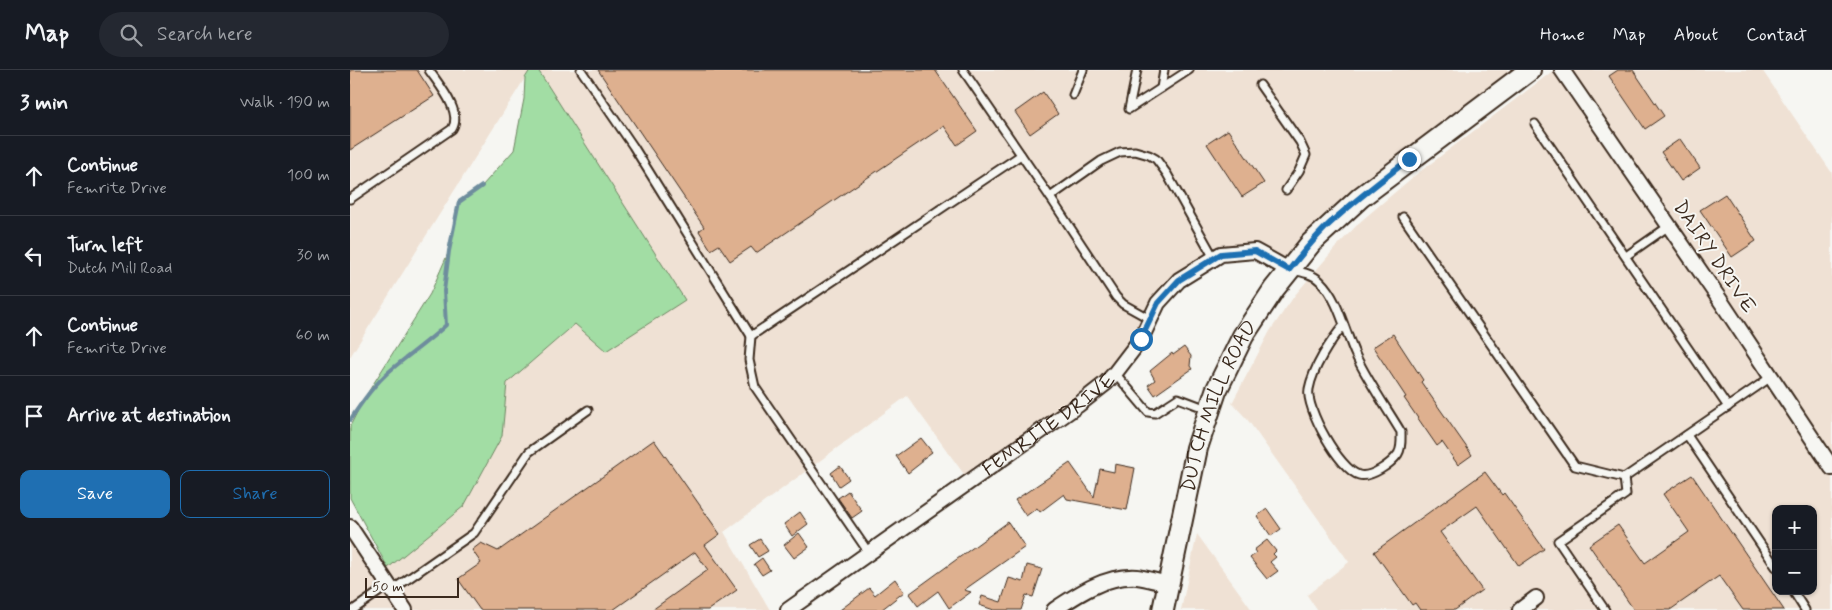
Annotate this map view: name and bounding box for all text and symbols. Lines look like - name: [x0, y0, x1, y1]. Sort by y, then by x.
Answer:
- search box: [99, 12, 449, 57]
- text: Map: [25, 19, 69, 50]
- icon: search: [117, 21, 145, 49]
- text: Search here: [157, 22, 253, 47]
- text: Home: [1540, 23, 1585, 47]
- text: Map: [1613, 23, 1646, 47]
- text: About: [1674, 23, 1718, 47]
- text: Contact: [1746, 23, 1807, 47]
- text: 3 min: [20, 89, 68, 117]
- text: Walk · 190 m: [240, 92, 330, 113]
- route end: [1398, 148, 1421, 171]
- text: Continue: [67, 153, 138, 178]
- icon: ahead: [20, 162, 48, 190]
- text: 100 m: [287, 165, 330, 186]
- text: Femrite Drive: [67, 178, 167, 199]
- street label: DAIRY DRIVE: [1666, 195, 1762, 319]
- text: Turn left: [67, 233, 143, 258]
- icon: left: [20, 242, 48, 270]
- text: 30 m: [297, 245, 330, 266]
- text: Dutch Mill Road: [67, 258, 172, 279]
- text: Continue: [67, 313, 138, 338]
- street label: DUTCH MILL ROAD: [1175, 315, 1263, 495]
- icon: ahead: [20, 322, 48, 350]
- text: 60 m: [296, 325, 330, 346]
- route start: [1130, 328, 1153, 351]
- text: Femrite Drive: [67, 338, 167, 359]
- street label: FEMRITE DRIVE: [976, 367, 1122, 482]
- icon: arrive: [20, 402, 48, 430]
- text: Arrive at destination: [67, 403, 231, 428]
- button: Save: [20, 470, 170, 518]
- button: Share: [180, 470, 330, 518]
- map controls: [1772, 505, 1817, 595]
- button: +: [1772, 505, 1817, 550]
- button: −: [1772, 550, 1817, 595]
- scale bar: [365, 575, 459, 598]
- text: 50 m: [372, 578, 403, 596]

